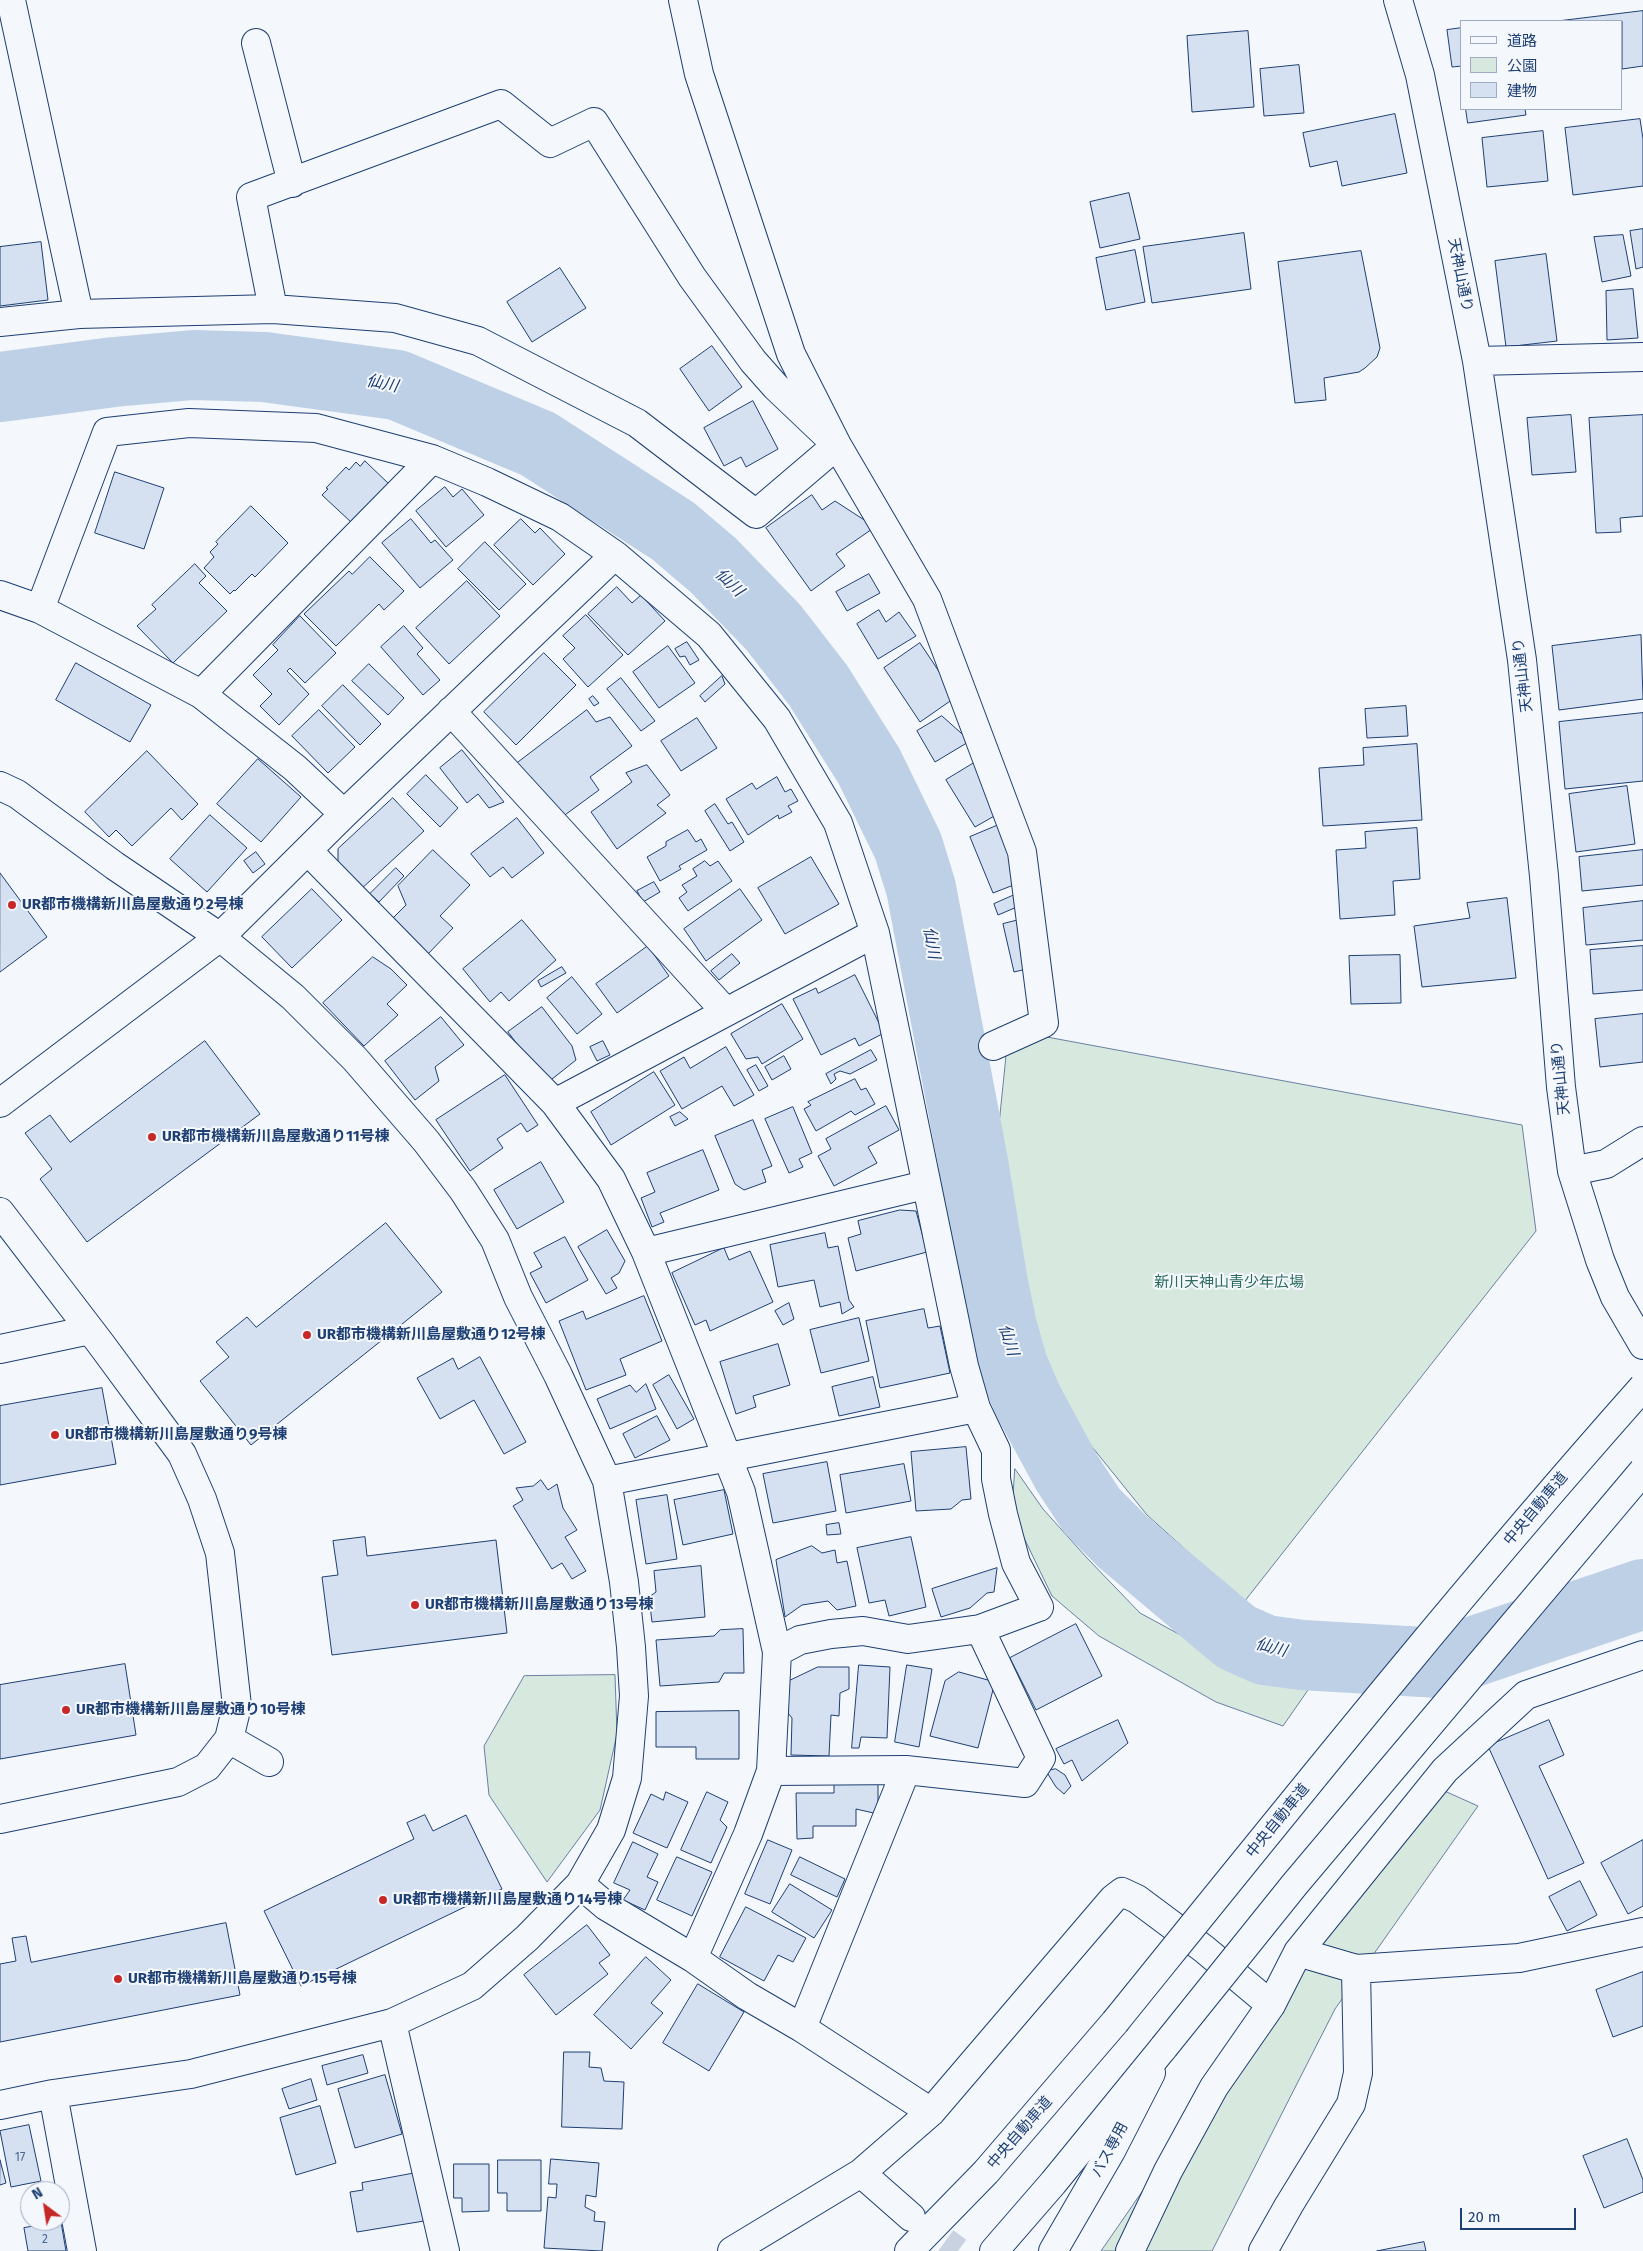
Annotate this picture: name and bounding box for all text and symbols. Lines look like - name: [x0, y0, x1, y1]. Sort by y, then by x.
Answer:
- legend: [1460, 20, 1623, 110]
- text: 道路: [1507, 32, 1537, 50]
- text: 公園: [1507, 57, 1537, 75]
- text: 建物: [1507, 82, 1537, 100]
- street label: 天神山通り: [1444, 236, 1476, 314]
- water label: 仙川: [364, 372, 400, 396]
- water label: 仙川: [711, 565, 747, 601]
- street label: 天神山通り: [1509, 637, 1537, 713]
- place label: UR都市機構新川島屋敷通り2号棟: [22, 896, 244, 914]
- marker: UR都市機構新川島屋敷通り2号棟: [6, 899, 18, 911]
- water label: 仙川: [919, 926, 943, 960]
- street label: 天神山通り: [1548, 1040, 1574, 1116]
- place label: UR都市機構新川島屋敷通り11号棟: [162, 1128, 390, 1146]
- marker: UR都市機構新川島屋敷通り11号棟: [146, 1131, 158, 1143]
- park label: 新川天神山青少年広場: [1154, 1274, 1304, 1292]
- water label: 仙川: [994, 1322, 1022, 1358]
- place label: UR都市機構新川島屋敷通り12号棟: [317, 1326, 546, 1344]
- marker: UR都市機構新川島屋敷通り12号棟: [301, 1329, 313, 1341]
- place label: UR都市機構新川島屋敷通り9号棟: [65, 1426, 287, 1444]
- marker: UR都市機構新川島屋敷通り9号棟: [49, 1429, 61, 1441]
- street label: 中央自動車道: [1500, 1469, 1572, 1549]
- place label: UR都市機構新川島屋敷通り13号棟: [425, 1596, 654, 1614]
- marker: UR都市機構新川島屋敷通り13号棟: [409, 1599, 421, 1611]
- water label: 仙川: [1253, 1635, 1289, 1661]
- place label: UR都市機構新川島屋敷通り10号棟: [76, 1701, 306, 1719]
- marker: UR都市機構新川島屋敷通り10号棟: [60, 1704, 72, 1716]
- street label: 中央自動車道: [1243, 1780, 1313, 1862]
- place label: UR都市機構新川島屋敷通り14号棟: [393, 1891, 622, 1909]
- marker: UR都市機構新川島屋敷通り14号棟: [377, 1894, 389, 1906]
- place label: UR都市機構新川島屋敷通り15号棟: [128, 1970, 357, 1988]
- marker: UR都市機構新川島屋敷通り15号棟: [112, 1973, 124, 1985]
- street label: 中央自動車道: [984, 2093, 1056, 2173]
- street label: バス専用: [1088, 2119, 1132, 2181]
- house number: 17: [15, 2151, 25, 2165]
- north arrow: [20, 2181, 70, 2231]
- text: N: [29, 2184, 46, 2203]
- scale bar: [1463, 2198, 1579, 2230]
- text: 20 m: [1468, 2208, 1501, 2226]
- house number: 2: [42, 2233, 48, 2247]

